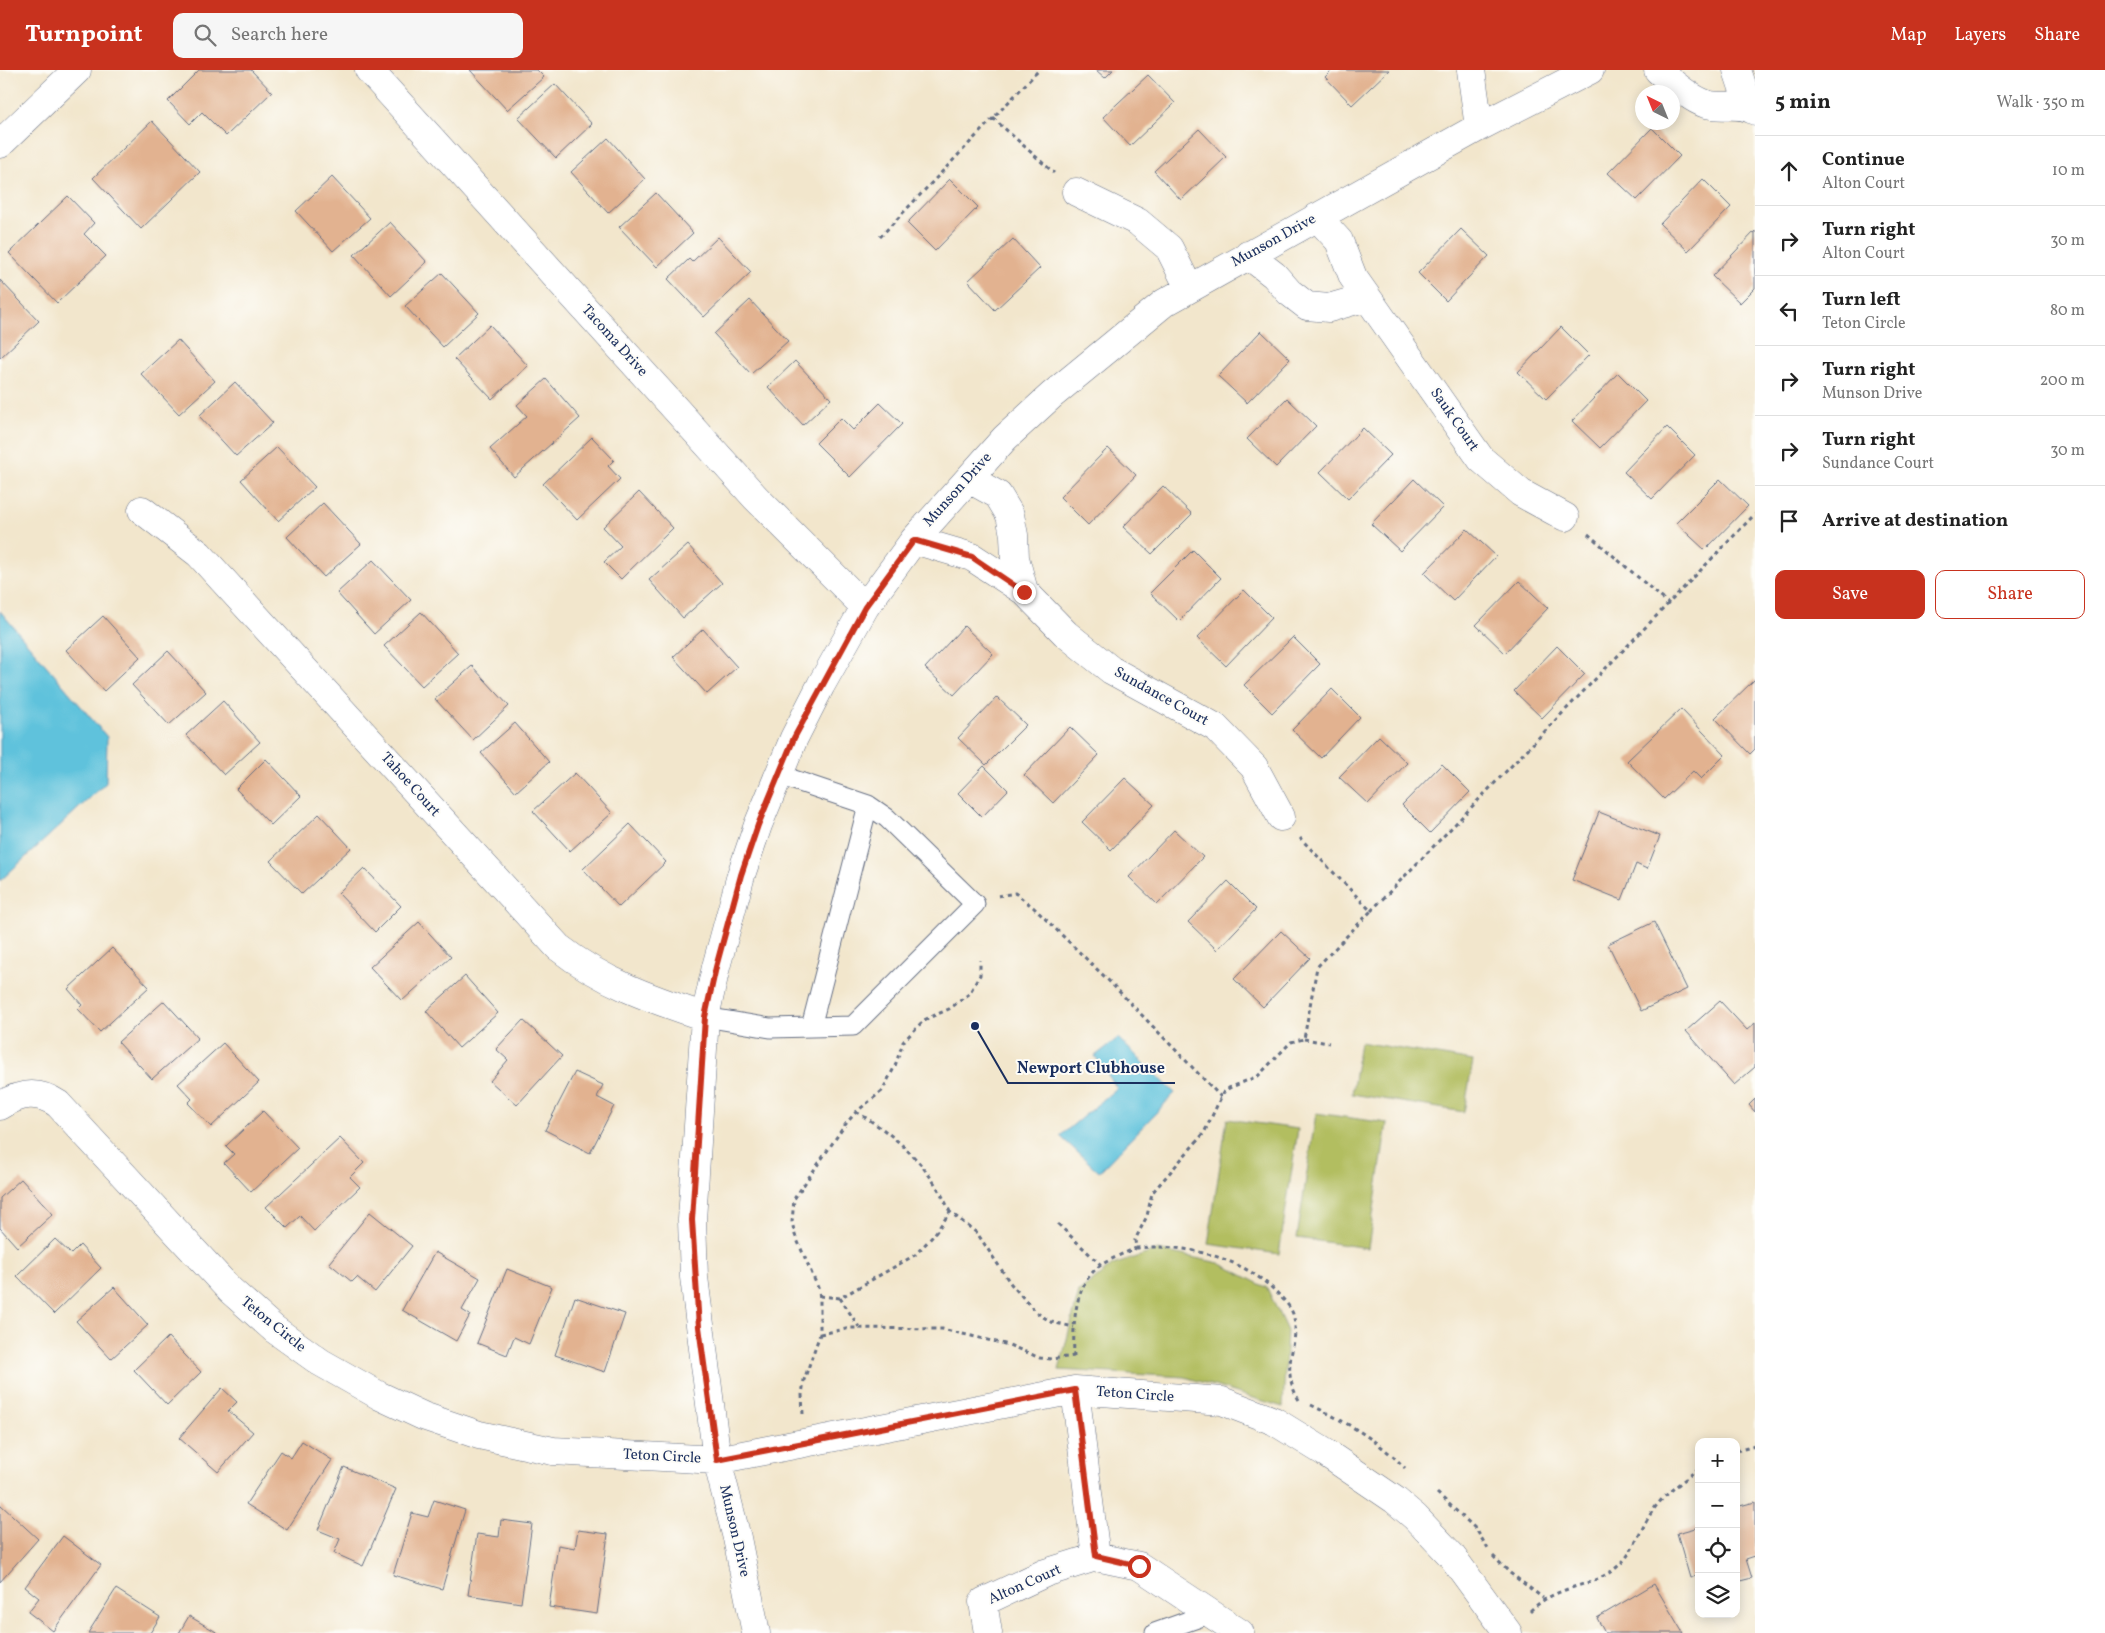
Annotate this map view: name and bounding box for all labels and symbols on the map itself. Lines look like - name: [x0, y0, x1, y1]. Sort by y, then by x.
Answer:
- north arrow: [1635, 85, 1680, 130]
- street label: Munson Drive: [1228, 209, 1320, 273]
- street label: Tacoma Drive: [576, 300, 652, 382]
- street label: Sauk Court: [1424, 384, 1484, 456]
- street label: Munson Drive: [919, 448, 997, 532]
- route end: [1013, 581, 1036, 604]
- street label: Sundance Court: [1110, 662, 1212, 732]
- street label: Tahoe Court: [375, 748, 445, 822]
- callout: Newport Clubhouse: [1008, 1052, 1175, 1083]
- text: Newport Clubhouse: [1017, 1058, 1165, 1080]
- street label: Teton Circle: [236, 1292, 310, 1358]
- street label: Teton Circle: [1095, 1382, 1175, 1408]
- street label: Teton Circle: [622, 1444, 702, 1470]
- street label: Munson Drive: [713, 1483, 755, 1579]
- route start: [1128, 1555, 1151, 1578]
- street label: Alton Court: [985, 1560, 1065, 1610]

